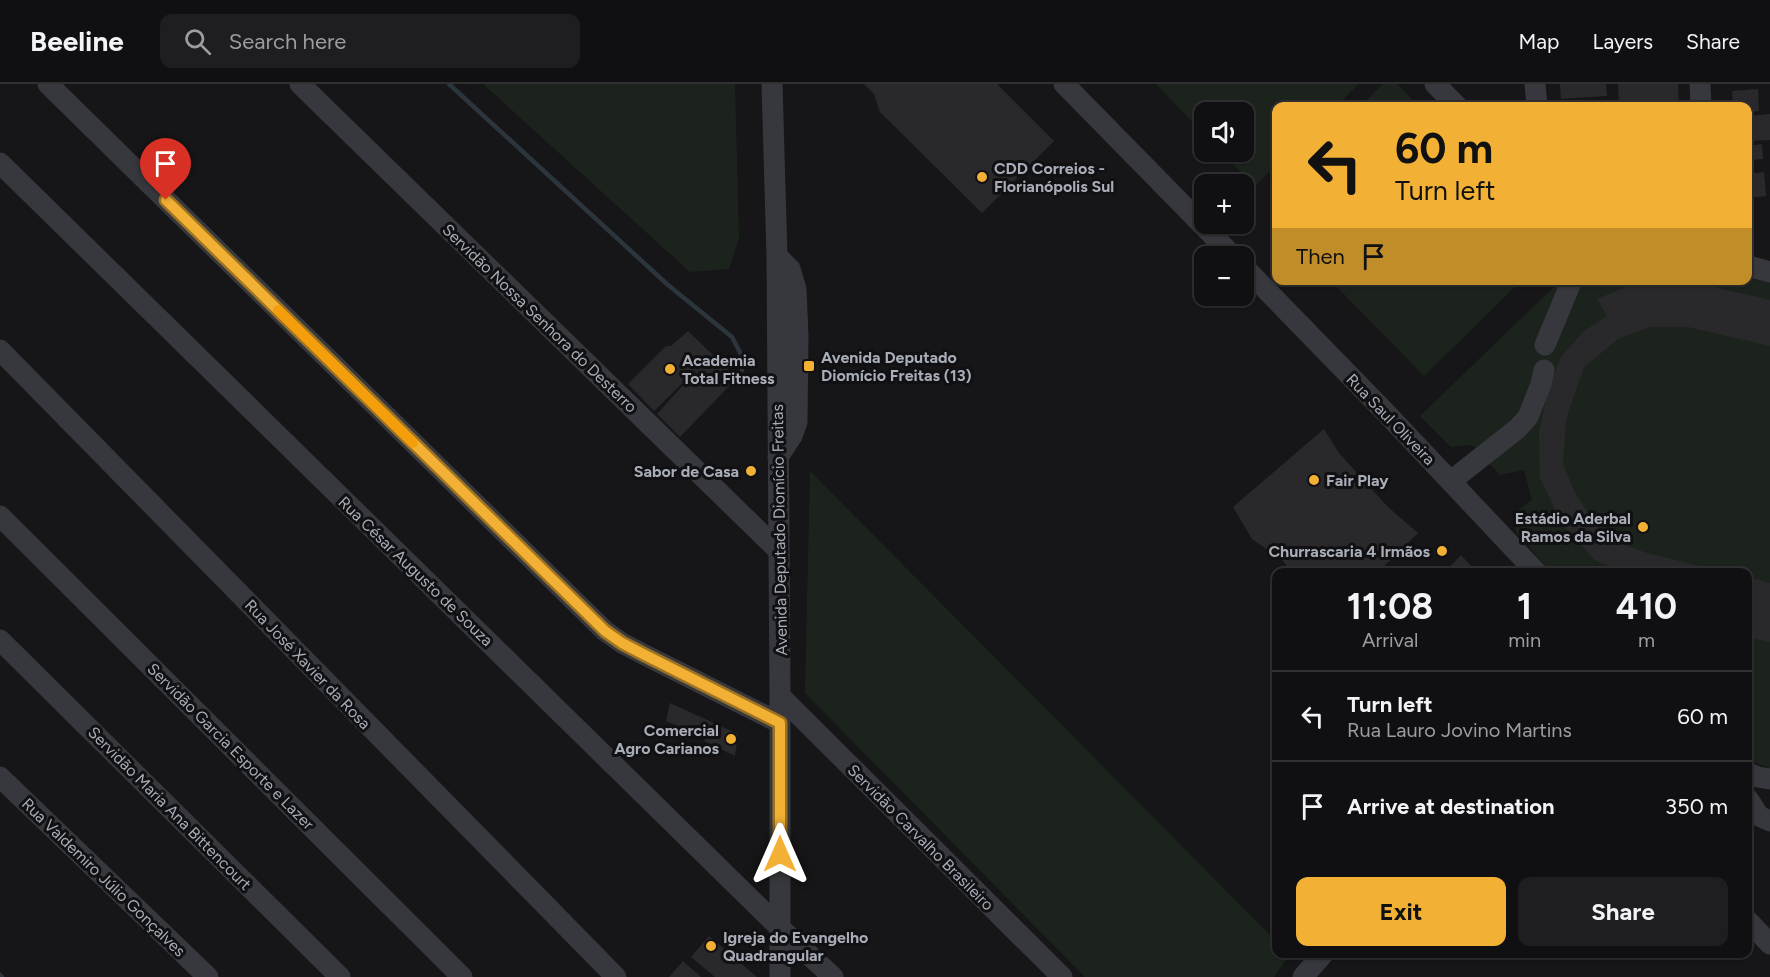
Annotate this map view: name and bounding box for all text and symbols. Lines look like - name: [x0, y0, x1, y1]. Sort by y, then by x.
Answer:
- search box: [160, 14, 580, 68]
- text: Beeline: [30, 24, 124, 58]
- icon: search: [181, 25, 214, 58]
- text: Search here: [229, 28, 346, 55]
- text: Map: [1519, 29, 1559, 54]
- text: Layers: [1592, 29, 1653, 54]
- text: Share: [1686, 29, 1740, 54]
- map controls: [1194, 102, 1254, 306]
- button: sound: [1194, 102, 1254, 162]
- text: 60 m: [1395, 123, 1493, 174]
- icon: left: [1296, 126, 1374, 204]
- pin: [140, 138, 191, 200]
- icon: arrive: [149, 147, 182, 180]
- place label: CDD Correios - Florianópolis Sul: [994, 159, 1114, 196]
- marker: CDD Correios - Florianópolis Sul: [975, 170, 989, 184]
- button: +: [1194, 174, 1254, 234]
- text: Turn left: [1395, 174, 1495, 207]
- street label: Servidão Nossa Senhora do Desterro: [438, 220, 641, 417]
- icon: arrive: [1357, 240, 1390, 273]
- text: Then: [1296, 243, 1345, 270]
- button: −: [1194, 246, 1254, 306]
- place label: Avenida Deputado Diomício Freitas (13): [821, 348, 972, 385]
- place label: Academia Total Fitness: [682, 351, 775, 388]
- marker: Avenida Deputado Diomício Freitas (13): [802, 359, 816, 373]
- marker: Academia Total Fitness: [663, 362, 677, 376]
- street label: Rua Saul Oliveira: [1342, 370, 1439, 469]
- street label: Avenida Deputado Diomício Freitas: [768, 404, 791, 656]
- place label: Sabor de Casa: [634, 462, 739, 481]
- marker: Sabor de Casa: [744, 464, 758, 478]
- place label: Fair Play: [1326, 471, 1389, 490]
- marker: Fair Play: [1307, 473, 1321, 487]
- street label: Rua César Augusto de Souza: [335, 493, 497, 650]
- place label: Estádio Aderbal Ramos da Silva: [1515, 509, 1631, 546]
- marker: Estádio Aderbal Ramos da Silva: [1636, 520, 1650, 534]
- place label: Churrascaria 4 Irmãos: [1268, 542, 1431, 561]
- marker: Churrascaria 4 Irmãos: [1435, 544, 1449, 558]
- text: 11:08: [1347, 585, 1433, 628]
- text: 1: [1517, 585, 1532, 628]
- text: 410: [1616, 585, 1677, 628]
- street label: Rua José Xavier da Rosa: [241, 596, 374, 733]
- text: Arrival: [1362, 628, 1418, 652]
- text: min: [1508, 628, 1541, 652]
- text: m: [1638, 628, 1655, 652]
- street label: Servidão Garcia Esporte e Lazer: [143, 659, 318, 834]
- text: Turn left: [1347, 691, 1433, 718]
- icon: left: [1296, 700, 1329, 733]
- text: 60 m: [1677, 703, 1728, 730]
- text: Rua Lauro Jovino Martins: [1347, 718, 1572, 742]
- place label: Comercial Agro Carianos: [614, 721, 720, 758]
- street label: Servidão Maria Ana Bittencourt: [84, 723, 255, 894]
- marker: Comercial Agro Carianos: [724, 732, 738, 746]
- street label: Servidão Carvalho Brasileiro: [844, 760, 998, 914]
- icon: arrive: [1296, 790, 1329, 823]
- text: Arrive at destination: [1347, 793, 1555, 820]
- text: 350 m: [1665, 793, 1728, 820]
- street label: Rua Valdemiro Júlio Gonçalves: [18, 794, 189, 961]
- position arrow: [748, 822, 812, 886]
- button: Exit: [1296, 877, 1506, 946]
- button: Share: [1518, 877, 1728, 946]
- place label: Igreja do Evangelho Quadrangular: [723, 928, 868, 965]
- marker: Igreja do Evangelho Quadrangular: [704, 939, 718, 953]

